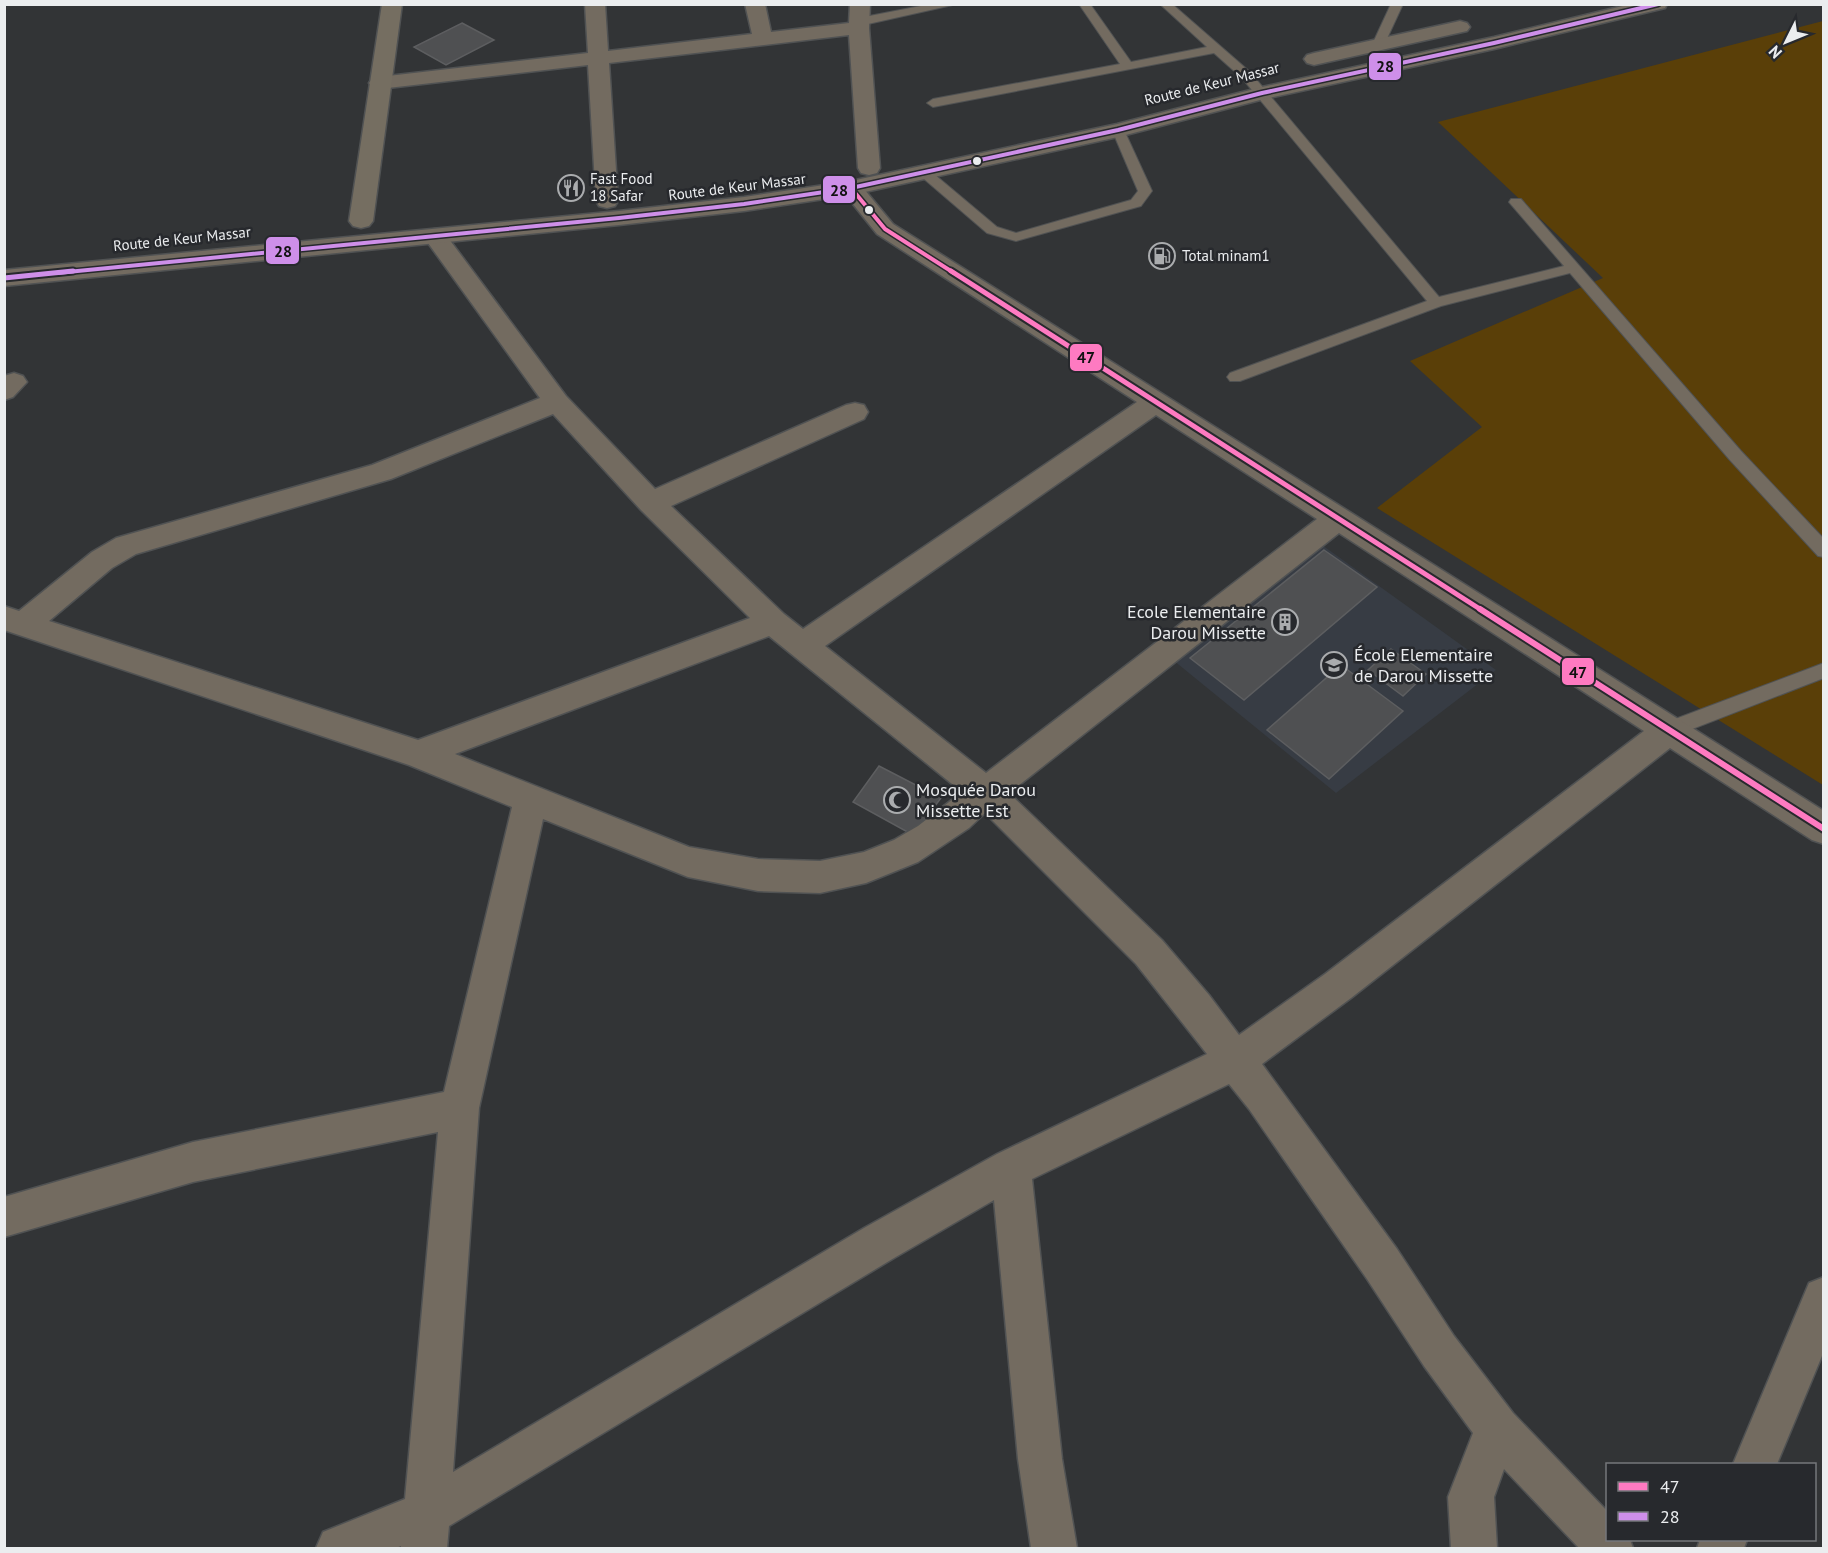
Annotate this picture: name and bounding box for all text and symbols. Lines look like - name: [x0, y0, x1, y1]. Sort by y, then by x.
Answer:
- north arrow: [1756, 12, 1816, 72]
- text: N: [1764, 42, 1786, 63]
- line badge: 28: [1368, 52, 1402, 81]
- text: 28: [1376, 56, 1394, 76]
- street label: Route de Keur Massar: [1142, 58, 1281, 109]
- unlabelled marker: [971, 155, 983, 167]
- place label: Fast Food 18 Safar: [590, 169, 653, 205]
- street label: Route de Keur Massar: [667, 169, 807, 204]
- restaurant icon: Fast Food 18 Safar: [556, 173, 586, 203]
- line badge: 28: [822, 175, 856, 204]
- text: 28: [830, 180, 848, 200]
- unlabelled marker: [863, 204, 875, 216]
- street label: Route de Keur Massar: [112, 222, 252, 255]
- line badge: 28: [265, 236, 300, 265]
- text: 28: [274, 241, 292, 261]
- fuel station icon: Total minam1: [1147, 241, 1177, 271]
- place label: Total minam1: [1182, 246, 1270, 265]
- line badge: 47: [1069, 343, 1103, 372]
- text: 47: [1077, 347, 1095, 367]
- place label: Ecole Elementaire Darou Missette: [1127, 600, 1266, 644]
- building icon: Ecole Elementaire Darou Missette: [1270, 607, 1300, 637]
- place label: École Elementaire de Darou Missette: [1354, 643, 1493, 687]
- school or university icon: École Elementaire de Darou Missette: [1319, 650, 1349, 680]
- line badge: 47: [1561, 657, 1595, 686]
- text: 47: [1569, 662, 1587, 682]
- place label: Mosquée Darou Missette Est: [916, 778, 1036, 822]
- mosque icon: Mosquée Darou Missette Est: [882, 785, 912, 815]
- legend: [1606, 1463, 1816, 1541]
- text: 47: [1660, 1475, 1680, 1498]
- text: 28: [1660, 1505, 1680, 1528]

